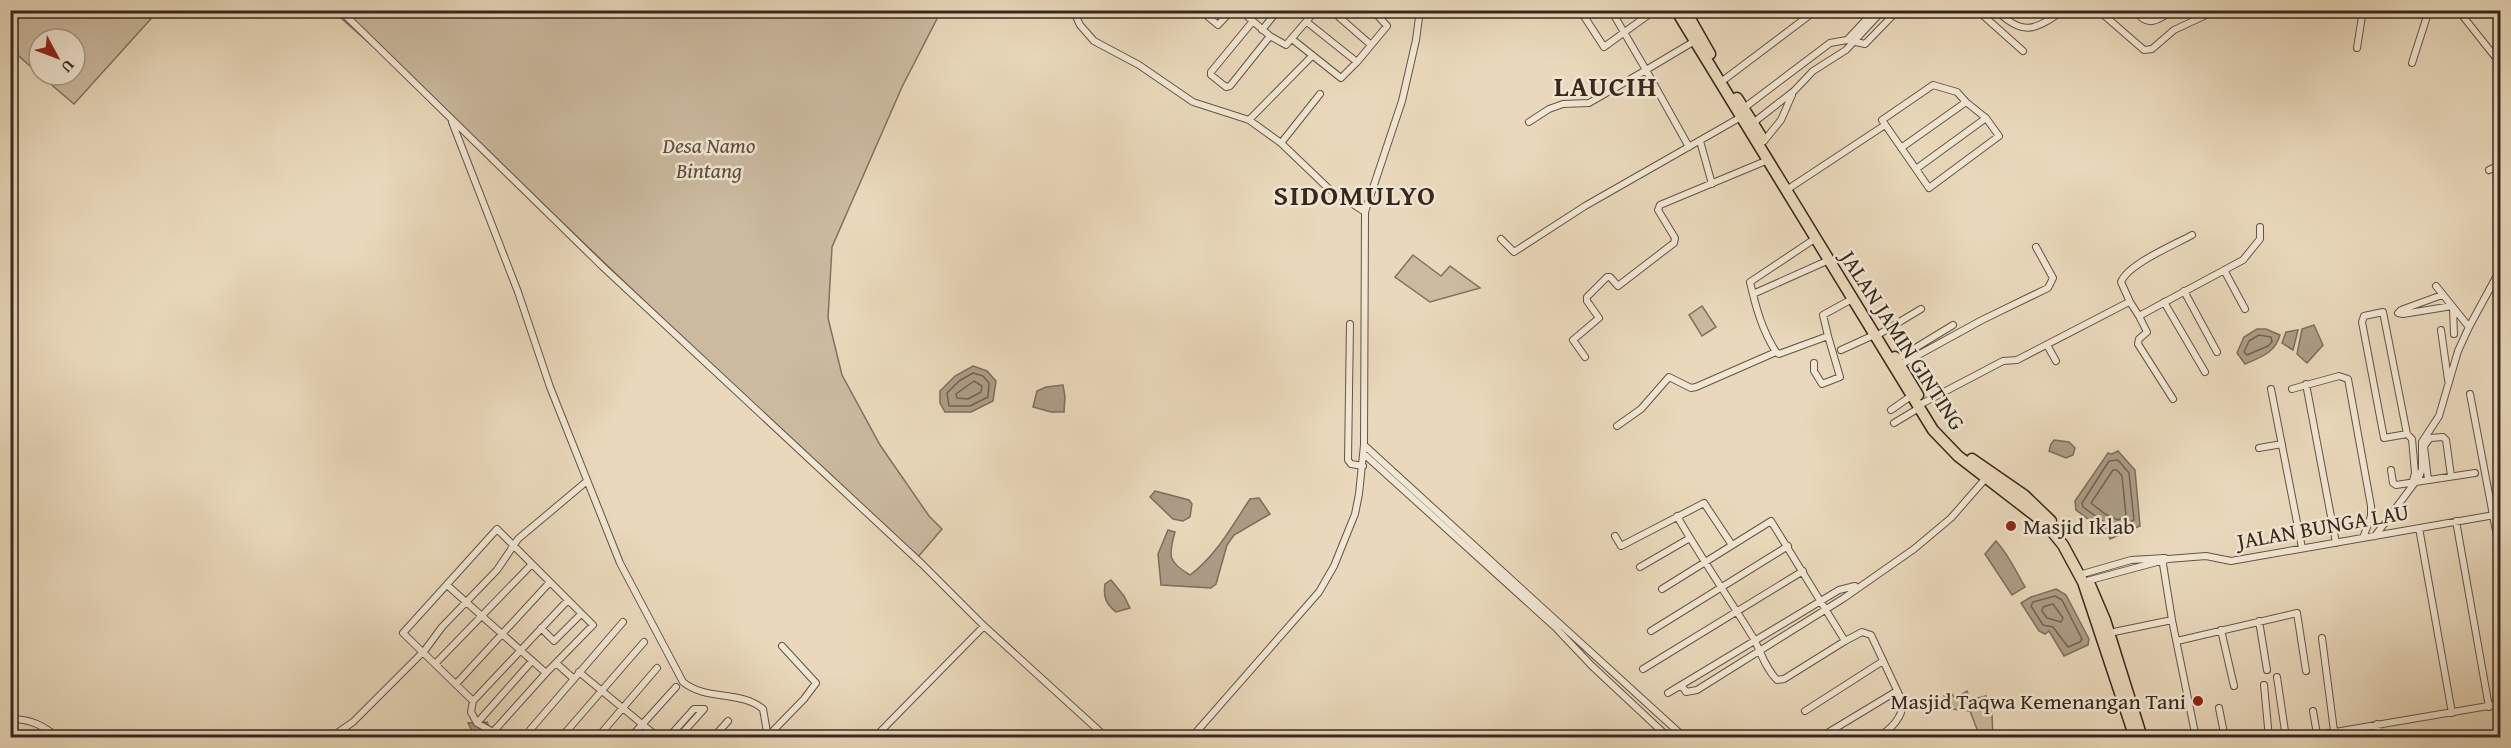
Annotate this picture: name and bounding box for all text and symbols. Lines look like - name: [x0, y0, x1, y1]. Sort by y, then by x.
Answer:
- north arrow: [27, 27, 87, 87]
- text: U: [56, 55, 81, 79]
- district label: LAUCIH: [1554, 65, 1658, 106]
- park label: Desa Namo Bintang: [662, 129, 755, 186]
- district label: SIDOMULYO: [1274, 174, 1436, 215]
- street label: JALAN JAMIN GINTING: [1831, 241, 1973, 436]
- street label: JALAN BUNGA LAU: [2232, 495, 2411, 557]
- place label: Masjid Iklab: [2023, 510, 2135, 542]
- marker: Masjid Iklab: [2004, 519, 2018, 533]
- place label: Masjid Taqwa Kemenangan Tani: [1890, 685, 2186, 717]
- marker: Masjid Taqwa Kemenangan Tani: [2191, 694, 2205, 708]

